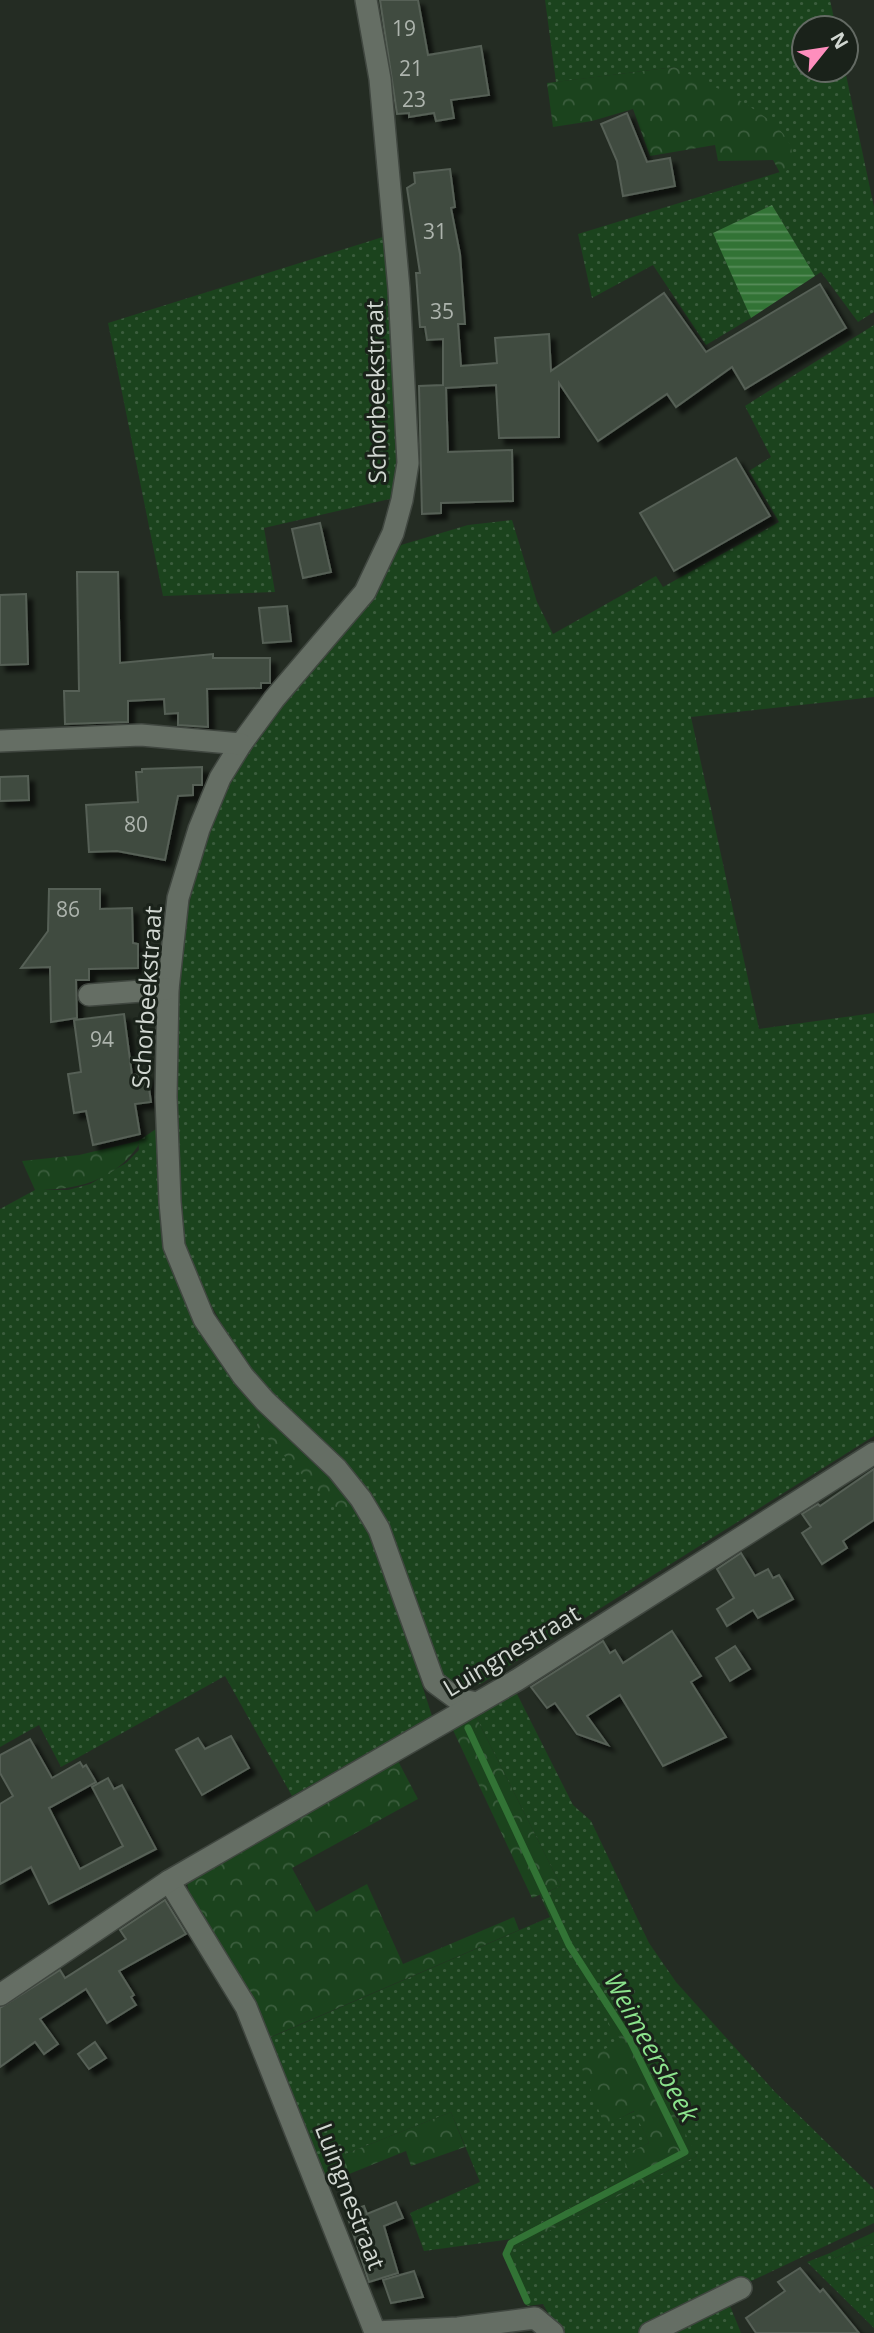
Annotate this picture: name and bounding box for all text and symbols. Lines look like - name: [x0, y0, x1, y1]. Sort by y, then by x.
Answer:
- house number: 19: [392, 14, 416, 42]
- north arrow: [790, 14, 860, 84]
- text: N: [825, 27, 855, 54]
- house number: 21: [399, 54, 423, 82]
- house number: 23: [402, 85, 426, 113]
- house number: 31: [423, 217, 447, 245]
- house number: 35: [430, 297, 454, 325]
- street label: Schorbeekstraat: [357, 300, 393, 484]
- house number: 80: [124, 810, 148, 838]
- house number: 86: [56, 895, 80, 923]
- street label: Schorbeekstraat: [123, 905, 169, 1089]
- house number: 94: [90, 1025, 114, 1053]
- street label: Luingnestraat: [436, 1596, 586, 1704]
- water label: Weimeersbeek: [596, 1966, 708, 2129]
- street label: Luingnestraat: [308, 2118, 394, 2274]

